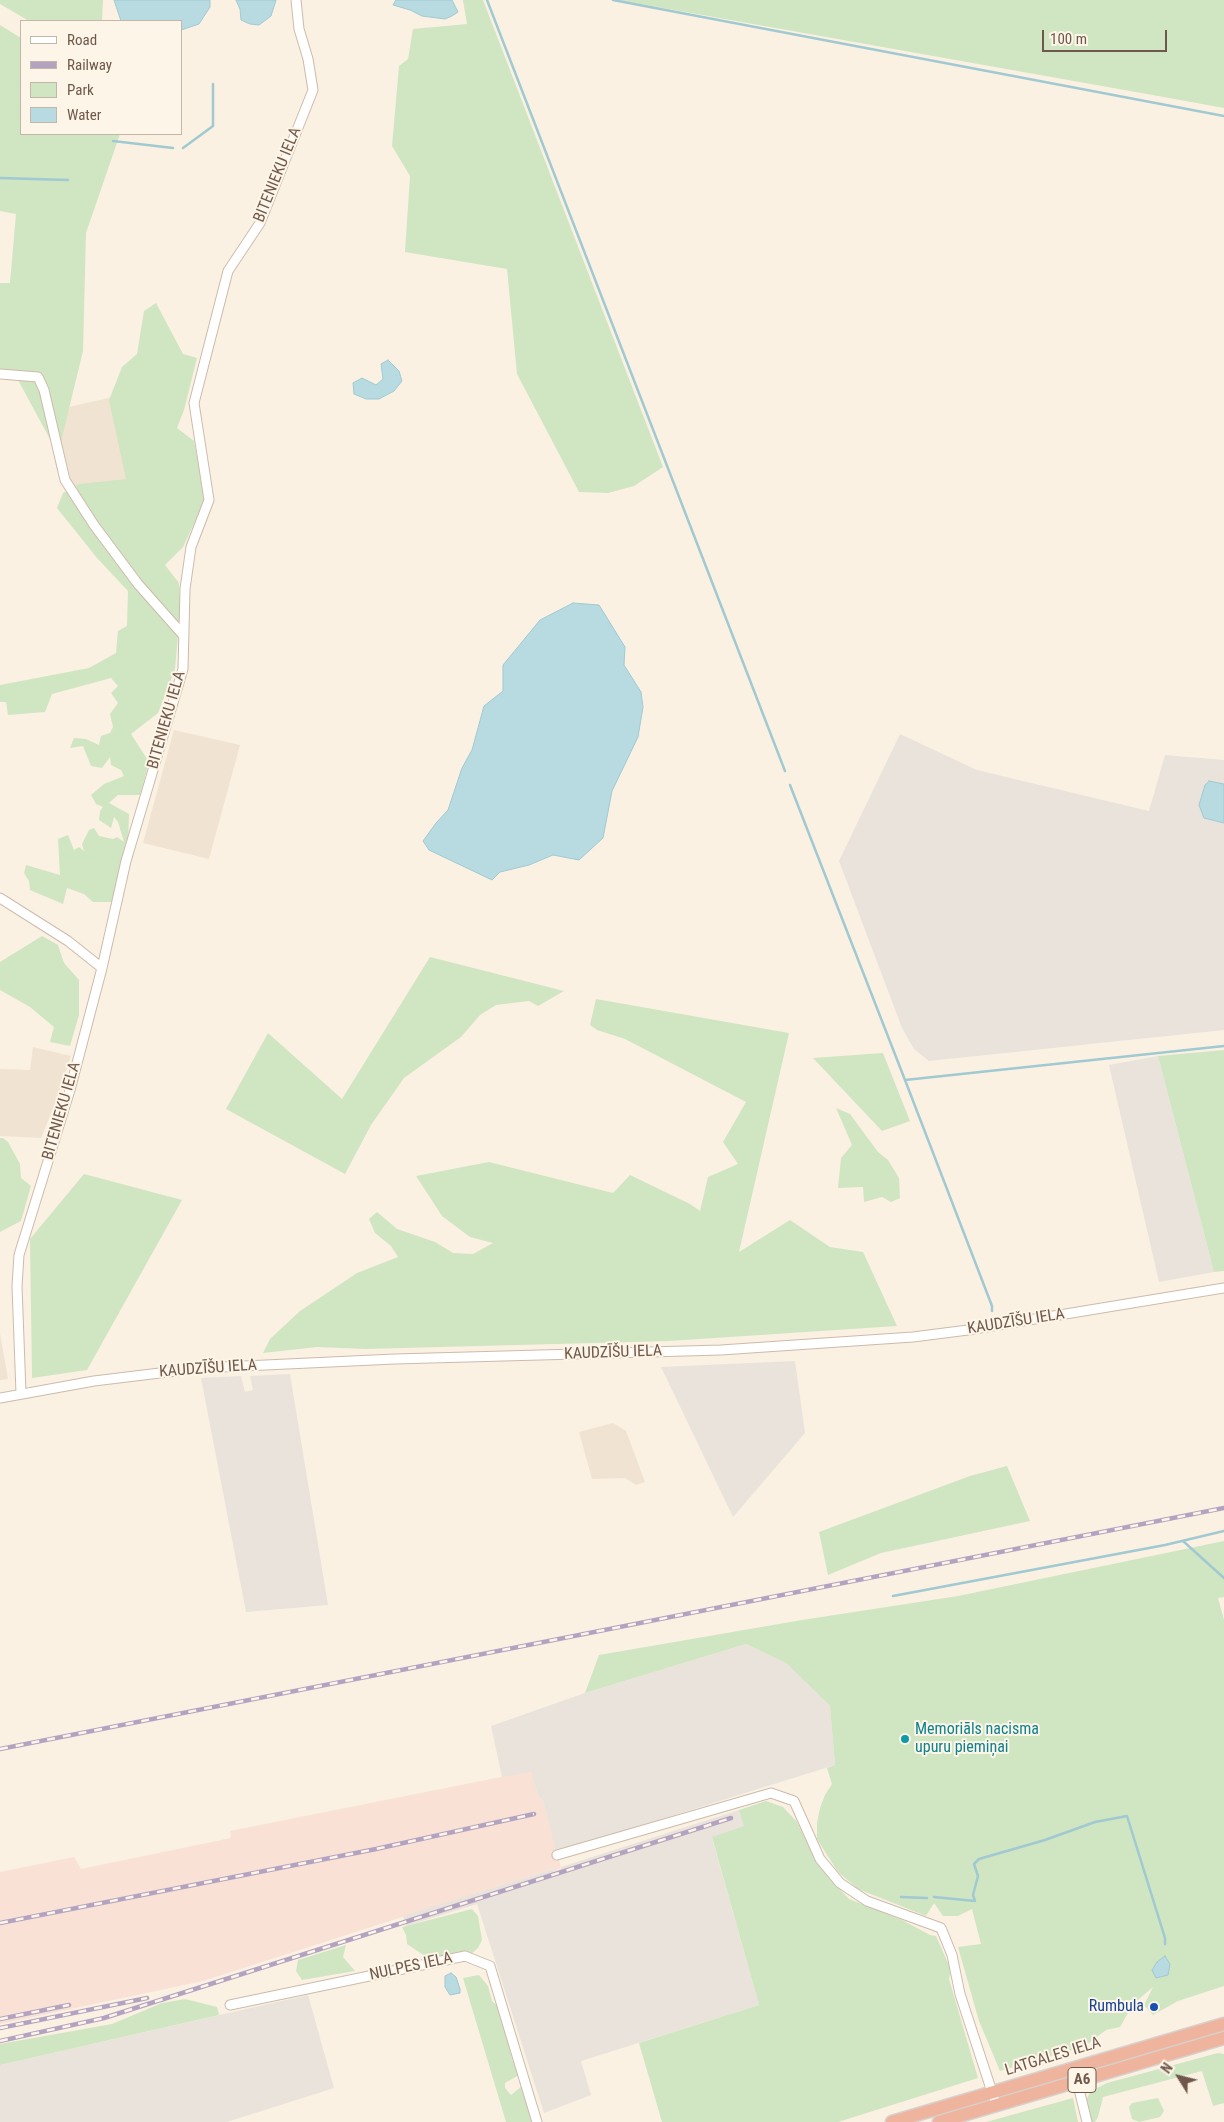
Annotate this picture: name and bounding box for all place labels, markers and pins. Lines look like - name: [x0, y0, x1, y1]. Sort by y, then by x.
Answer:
- place label: Memoriāls nacisma upuru piemiņai: [915, 1720, 1039, 1758]
- marker: Memoriāls nacisma upuru piemiņai: [899, 1733, 911, 1745]
- place label: Rumbula: [1089, 1997, 1144, 2017]
- marker: Rumbula: [1148, 2001, 1160, 2013]

